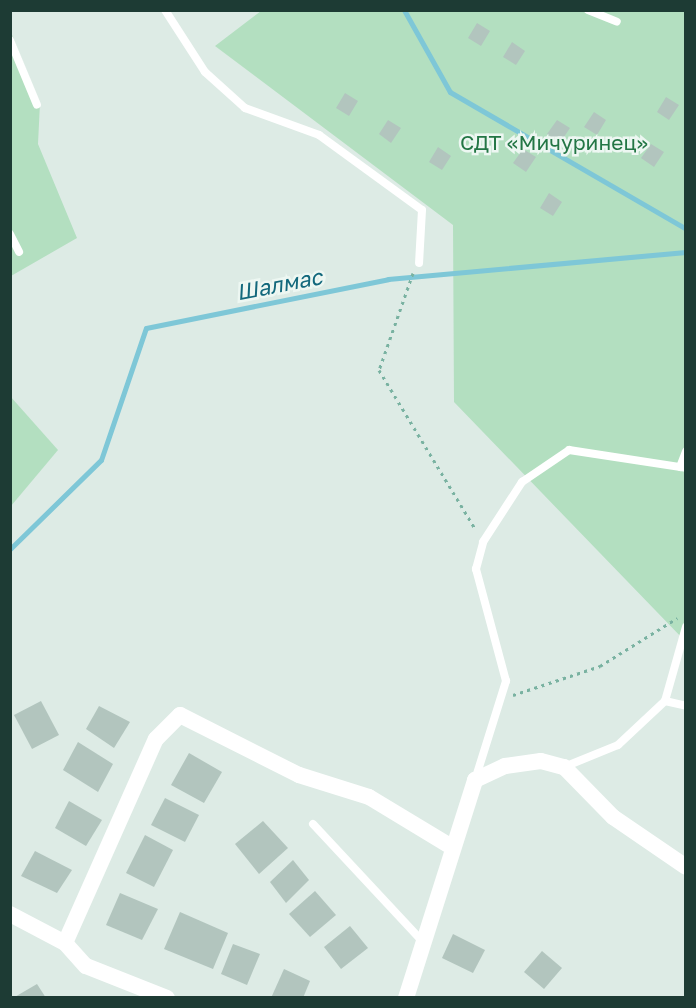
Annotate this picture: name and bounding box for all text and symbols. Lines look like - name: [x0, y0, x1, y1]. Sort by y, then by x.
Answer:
- park label: СДТ «Мичуринец»: [460, 129, 648, 155]
- water label: Шалмас: [234, 263, 324, 305]

